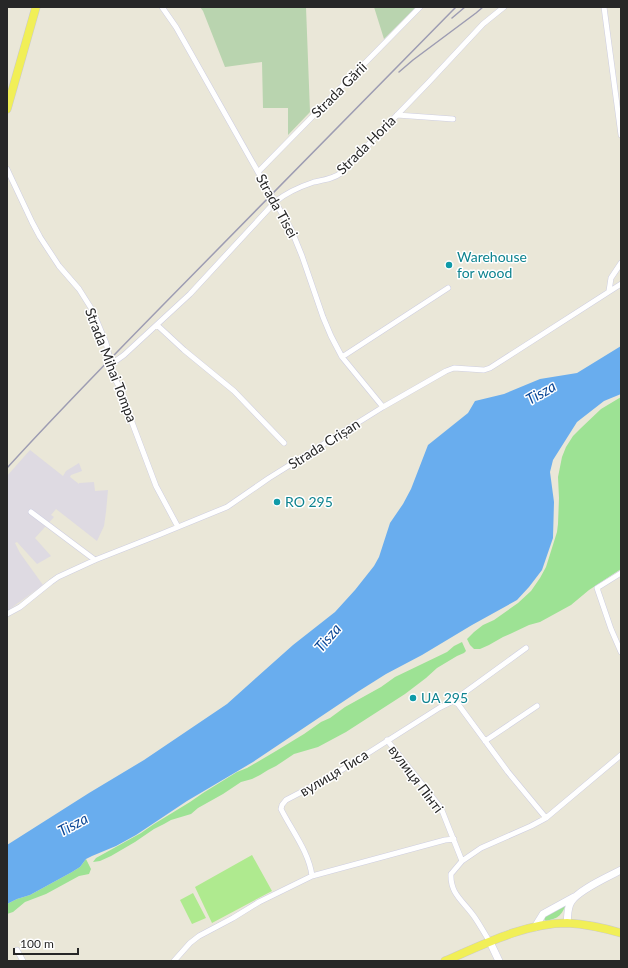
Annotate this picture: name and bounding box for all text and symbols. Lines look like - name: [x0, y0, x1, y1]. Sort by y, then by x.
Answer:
- street label: Strada Gării: [307, 58, 370, 121]
- street label: Strada Horia: [333, 112, 399, 178]
- street label: Strada Tisei: [253, 171, 302, 241]
- place label: Warehouse for wood: [457, 248, 527, 281]
- marker: Warehouse for wood: [444, 260, 454, 270]
- street label: Strada Mihai Tompa: [82, 305, 141, 424]
- water label: Tisza: [522, 376, 559, 408]
- street label: Strada Crișan: [285, 415, 363, 472]
- place label: RO 295: [285, 493, 333, 510]
- marker: RO 295: [272, 497, 282, 507]
- water label: Tisza: [310, 619, 345, 655]
- place label: UA 295: [421, 689, 468, 706]
- marker: UA 295: [408, 693, 418, 703]
- street label: вулиця Пінті: [385, 741, 447, 816]
- street label: вулиця Тиса: [296, 745, 371, 800]
- water label: Tisza: [54, 809, 91, 839]
- scale bar: [14, 930, 78, 956]
- text: 100 m: [20, 936, 54, 951]

